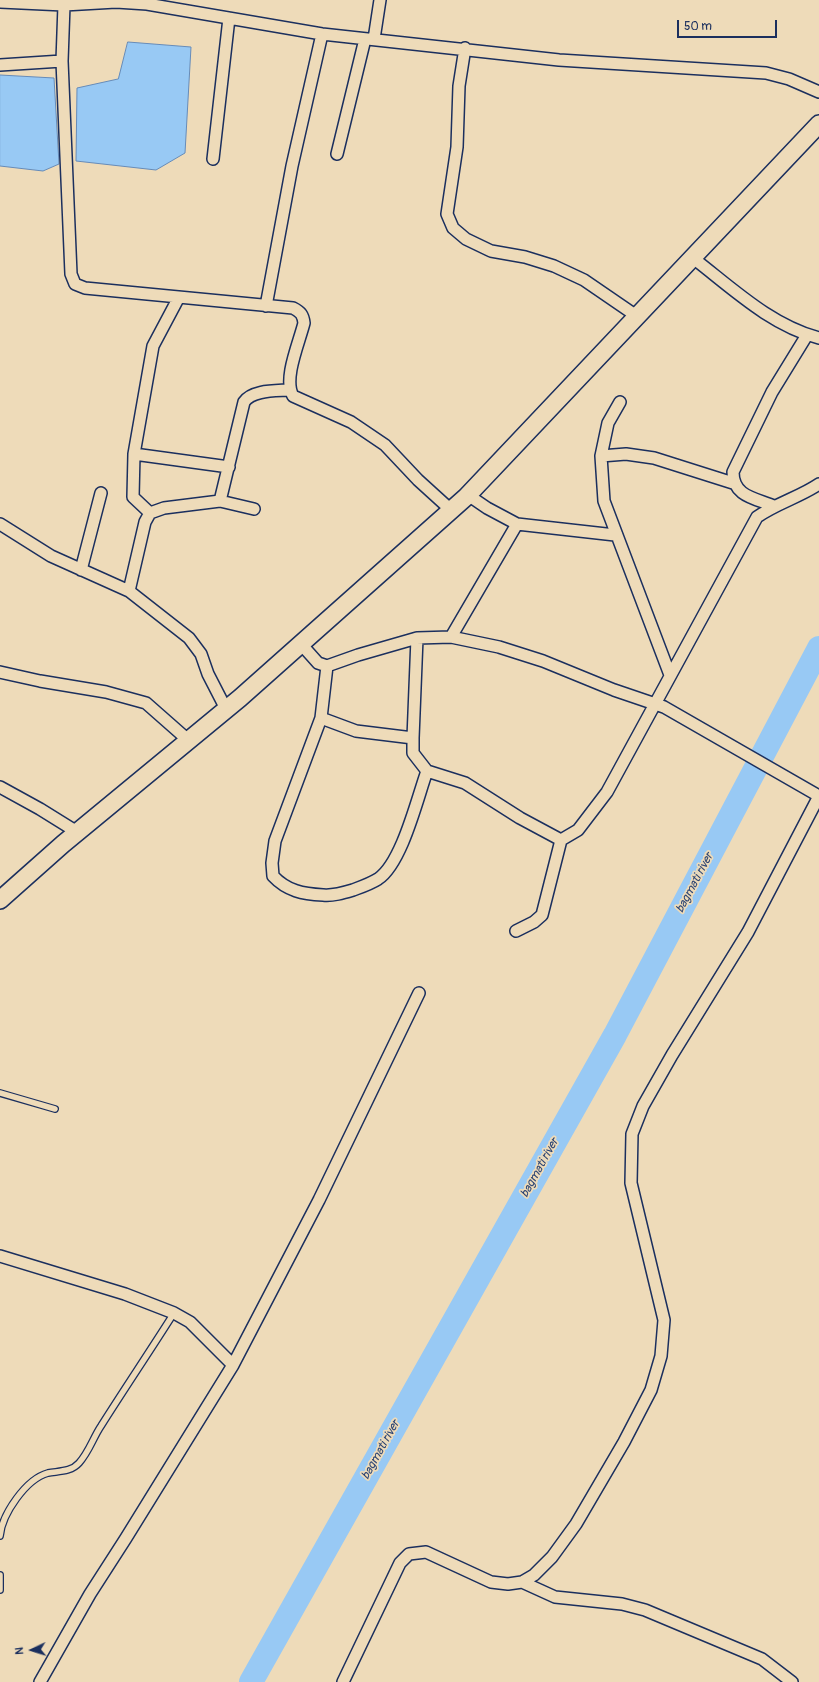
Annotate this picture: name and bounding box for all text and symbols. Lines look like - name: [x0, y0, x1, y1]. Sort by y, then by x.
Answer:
- scale bar: [679, 12, 779, 38]
- text: 50 m: [684, 19, 712, 34]
- water label: bagmati river: [673, 851, 717, 915]
- water label: bagmati river: [518, 1136, 562, 1200]
- water label: bagmati river: [359, 1418, 403, 1482]
- north arrow: [12, 1630, 52, 1670]
- text: N: [13, 1647, 26, 1655]

